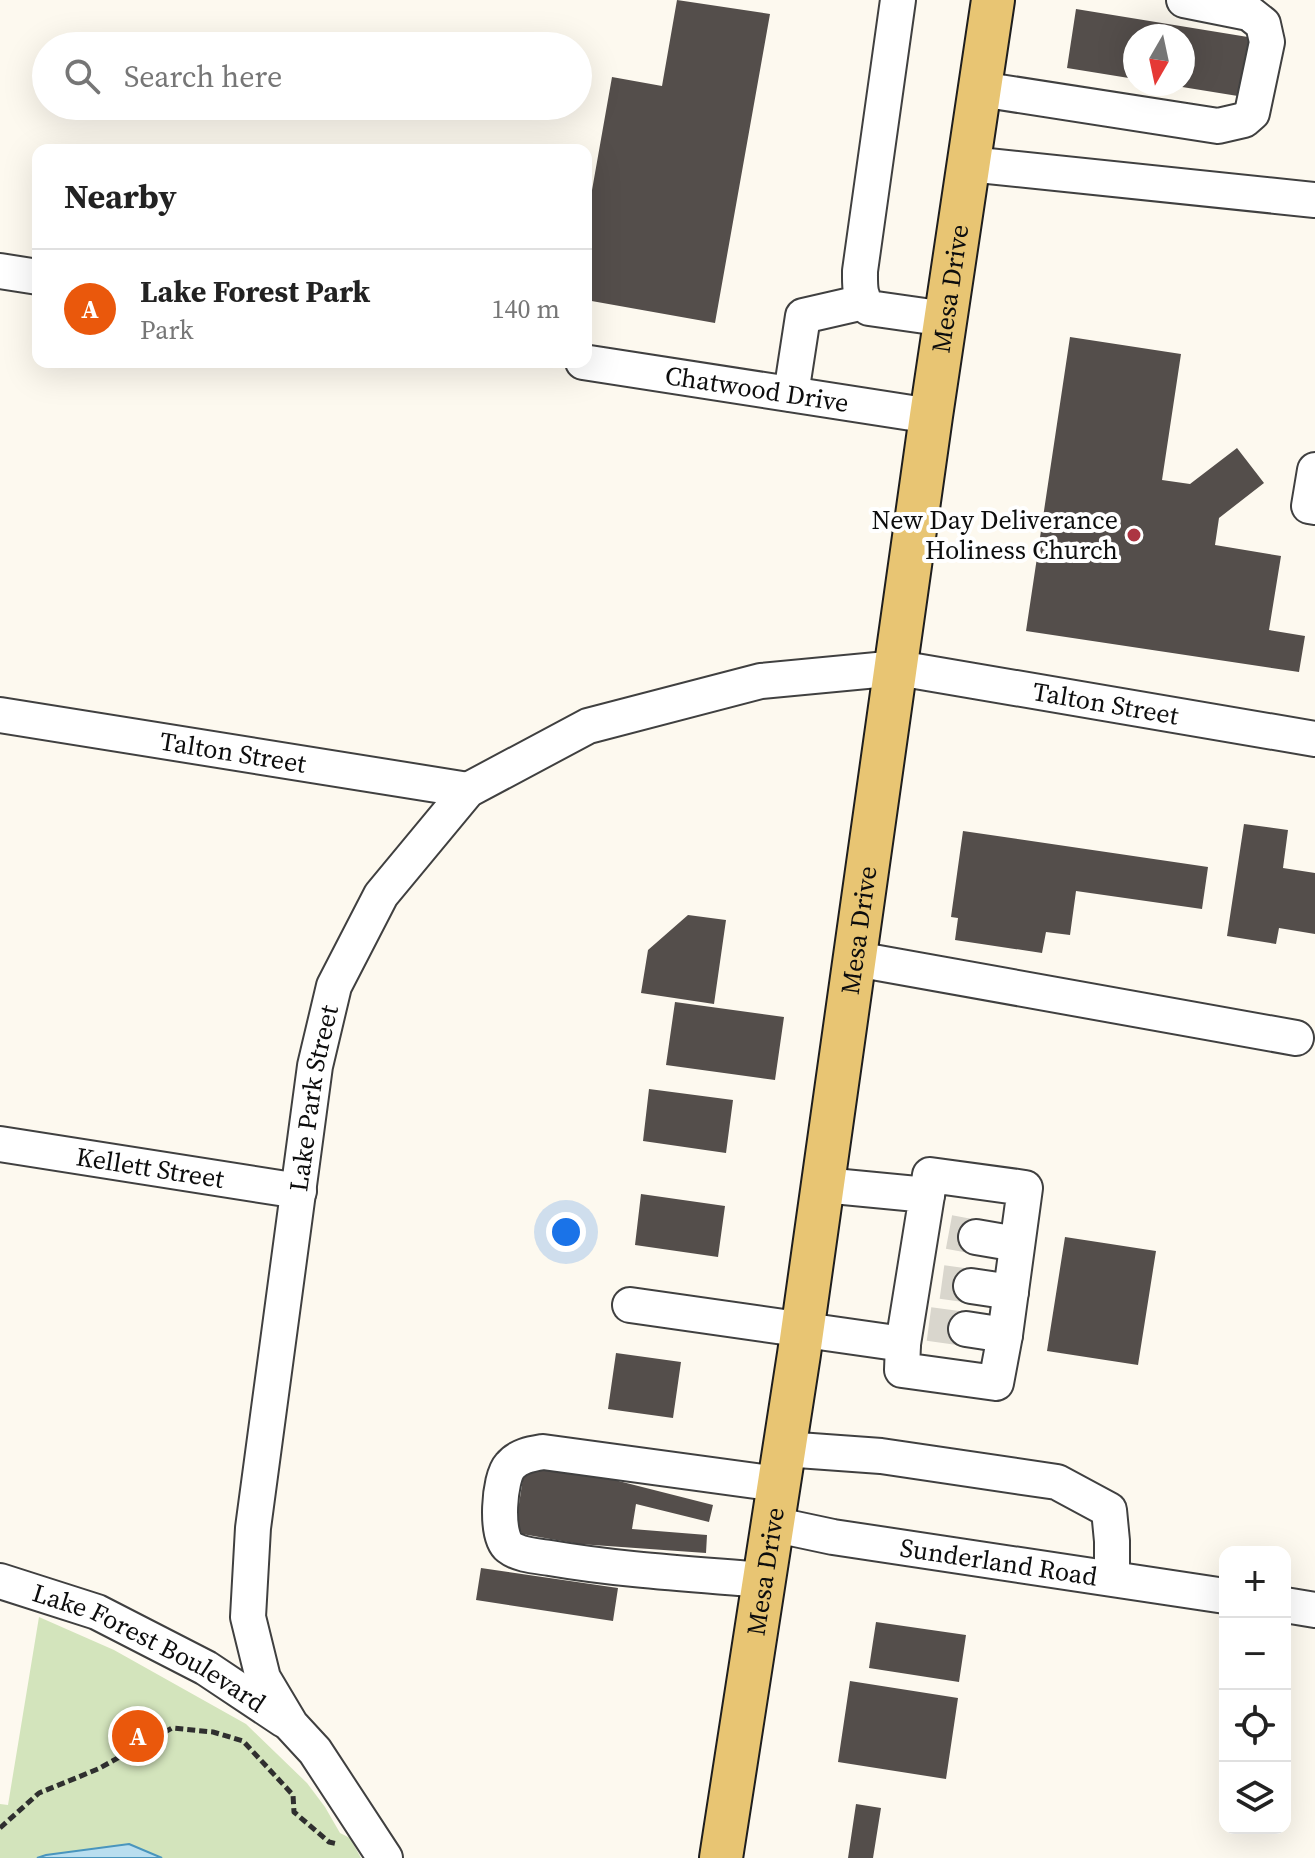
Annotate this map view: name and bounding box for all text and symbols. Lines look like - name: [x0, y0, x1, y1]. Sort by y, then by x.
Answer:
- north arrow: [1123, 24, 1195, 96]
- search box: [32, 32, 592, 120]
- icon: search: [60, 54, 104, 98]
- text: Search here: [124, 56, 282, 97]
- text: Nearby: [64, 173, 177, 219]
- street label: Mesa Drive: [923, 222, 977, 355]
- text: Lake Forest Park: [140, 271, 370, 312]
- text: A: [81, 291, 99, 327]
- text: 140 m: [492, 291, 560, 327]
- text: Park: [140, 312, 193, 348]
- street label: Chatwood Drive: [663, 357, 851, 421]
- place label: New Day Deliverance Holiness Church: [872, 502, 1118, 568]
- marker: New Day Deliverance Holiness Church: [1125, 526, 1143, 544]
- street label: Talton Street: [1030, 673, 1182, 734]
- street label: Talton Street: [157, 723, 309, 782]
- street label: Mesa Drive: [832, 864, 885, 997]
- street label: Lake Park Street: [280, 1001, 347, 1194]
- street label: Kellett Street: [74, 1138, 227, 1197]
- your location: [546, 1212, 586, 1252]
- street label: Mesa Drive: [738, 1505, 793, 1638]
- street label: Sunderland Road: [898, 1529, 1100, 1595]
- map controls: [1219, 1546, 1291, 1834]
- button: +: [1219, 1546, 1291, 1618]
- street label: Lake Forest Boulevard: [28, 1575, 273, 1721]
- button: −: [1219, 1618, 1291, 1690]
- button: locate: [1219, 1690, 1291, 1762]
- pin: A: [112, 1706, 164, 1766]
- button: layers: [1219, 1762, 1291, 1834]

